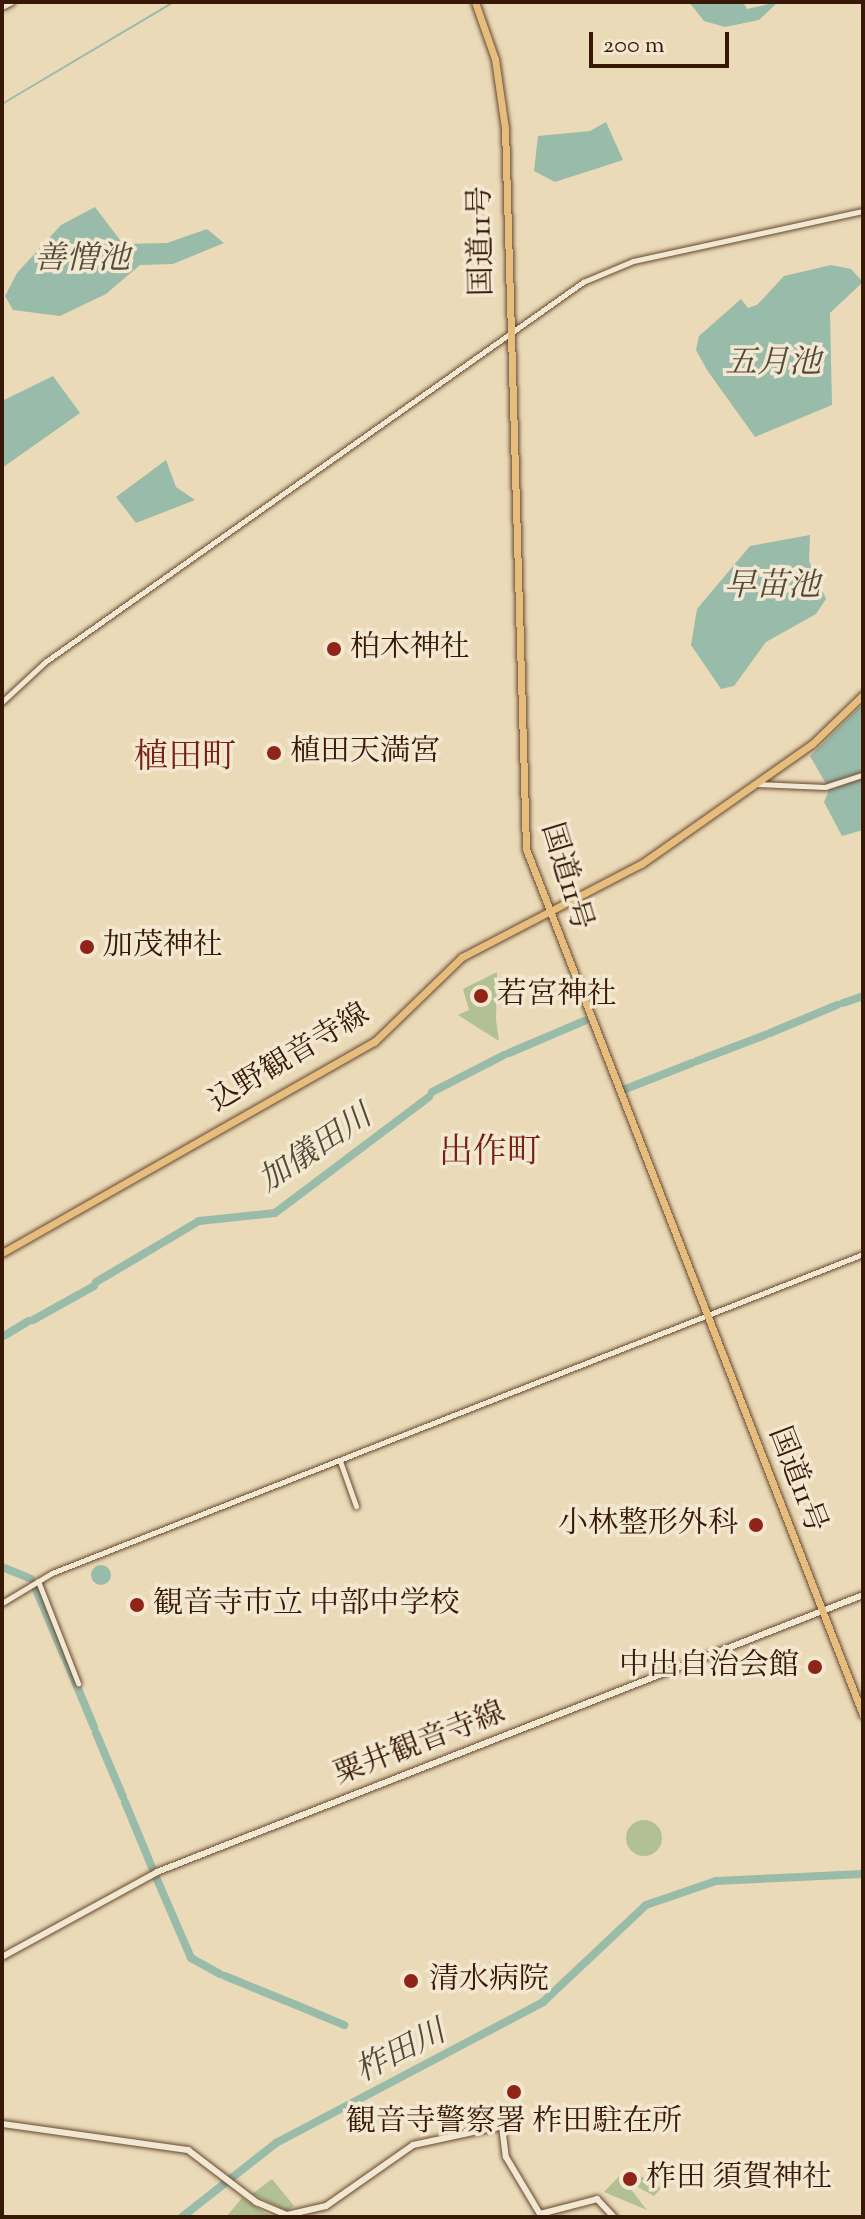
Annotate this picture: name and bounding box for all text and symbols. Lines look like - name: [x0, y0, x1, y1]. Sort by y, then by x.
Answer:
- scale bar: [593, 16, 733, 66]
- text: 200 m: [603, 29, 665, 63]
- street label: 国道11号: [464, 185, 502, 297]
- water label: 善憎池: [34, 241, 130, 279]
- water label: 五月池: [725, 345, 821, 383]
- water label: 早苗池: [724, 568, 820, 606]
- place label: 柏木神社: [350, 631, 470, 667]
- marker: 柏木神社: [325, 640, 343, 658]
- place label: 植田天満宮: [290, 735, 440, 771]
- district label: 植田町: [134, 739, 236, 779]
- marker: 植田天満宮: [265, 744, 283, 762]
- street label: 国道11号: [532, 819, 598, 935]
- place label: 加茂神社: [103, 929, 223, 965]
- marker: 加茂神社: [78, 938, 96, 956]
- place label: 若宮神社: [497, 978, 617, 1014]
- marker: 若宮神社: [472, 987, 490, 1005]
- street label: 込野観音寺線: [204, 997, 376, 1121]
- water label: 加儀田川: [252, 1098, 380, 1202]
- district label: 出作町: [439, 1134, 541, 1174]
- street label: 国道11号: [759, 1422, 833, 1538]
- place label: 小林整形外科: [558, 1507, 738, 1543]
- marker: 小林整形外科: [745, 1514, 767, 1536]
- place label: 観音寺市立 中部中学校: [153, 1587, 459, 1623]
- marker: 観音寺市立 中部中学校: [128, 1596, 146, 1614]
- place label: 中出自治会館: [619, 1649, 799, 1685]
- marker: 中出自治会館: [806, 1658, 824, 1676]
- street label: 粟井観音寺線: [330, 1696, 510, 1794]
- place label: 清水病院: [429, 1963, 549, 1999]
- marker: 清水病院: [400, 1970, 422, 1992]
- water label: 柞田川: [350, 2014, 452, 2092]
- marker: 観音寺警察署 柞田駐在所: [505, 2083, 523, 2101]
- place label: 観音寺警察署 柞田駐在所: [346, 2105, 682, 2141]
- place label: 柞田 須賀神社: [646, 2161, 832, 2197]
- marker: 柞田 須賀神社: [621, 2170, 639, 2188]

